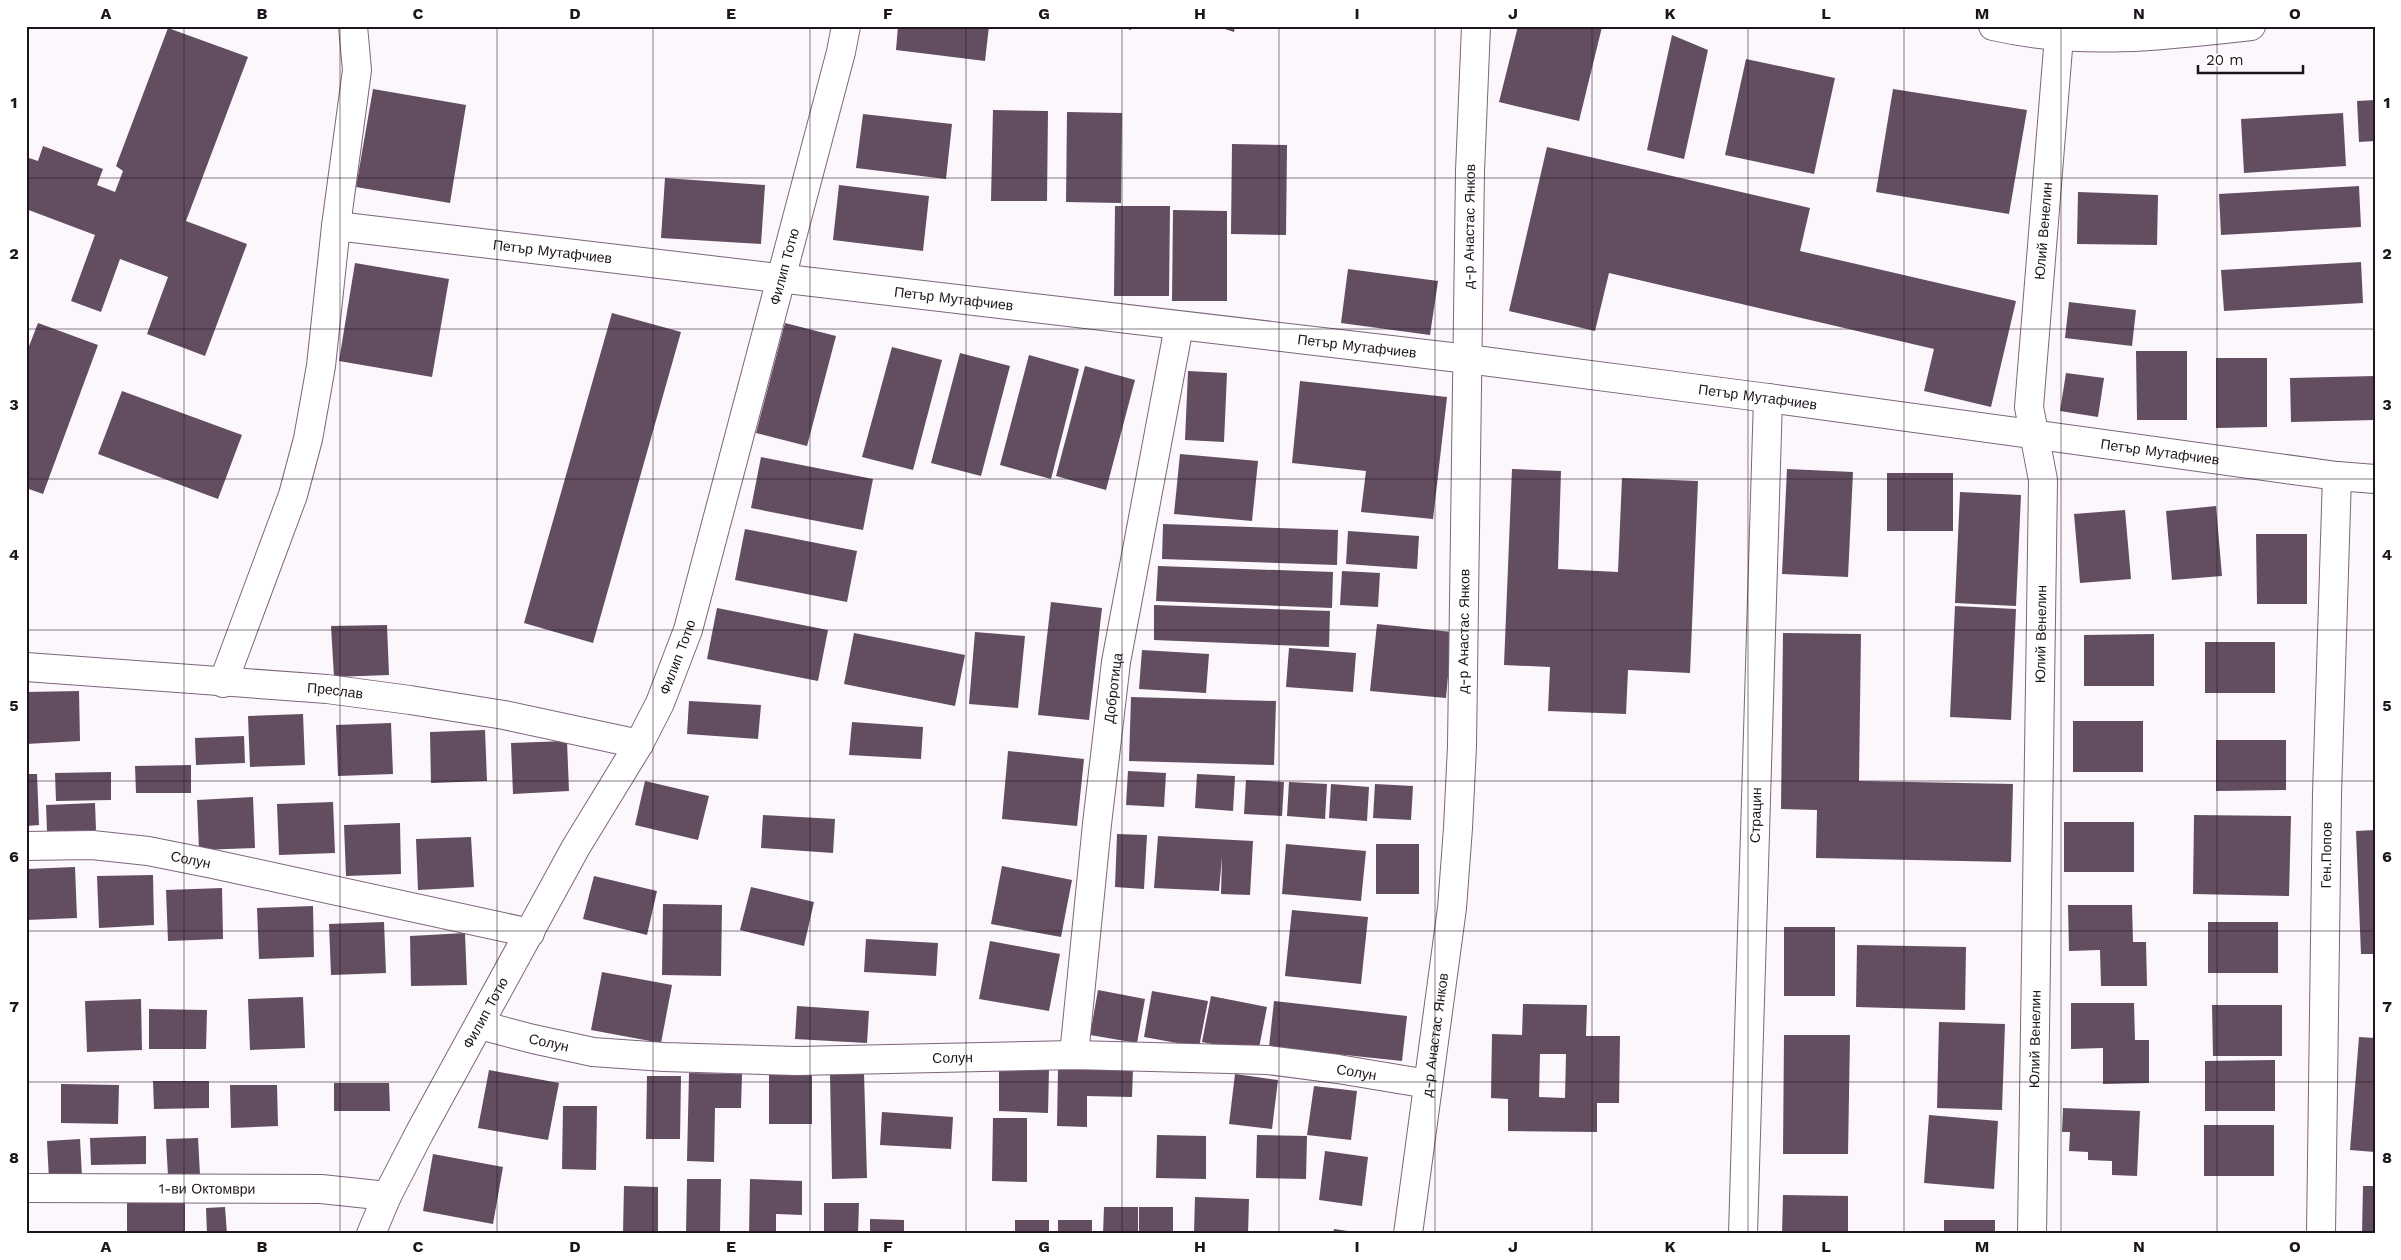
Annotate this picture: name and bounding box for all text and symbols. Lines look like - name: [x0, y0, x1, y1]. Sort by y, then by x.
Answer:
- text: A: [101, 4, 112, 23]
- text: B: [257, 4, 268, 23]
- text: C: [413, 4, 424, 23]
- text: D: [569, 4, 581, 23]
- text: E: [726, 4, 736, 23]
- text: F: [883, 4, 893, 23]
- text: G: [1038, 4, 1050, 23]
- text: H: [1194, 4, 1206, 23]
- text: I: [1354, 4, 1360, 23]
- text: J: [1508, 4, 1518, 23]
- text: K: [1664, 4, 1676, 23]
- text: L: [1821, 4, 1831, 23]
- text: M: [1975, 4, 1989, 23]
- text: N: [2133, 4, 2145, 23]
- text: O: [2289, 4, 2301, 23]
- scale bar: [2198, 42, 2304, 74]
- text: 20 m: [2206, 51, 2244, 69]
- text: 1: [11, 93, 17, 112]
- text: 1: [2384, 93, 2390, 112]
- street label: д-р Анастас Янков: [1460, 164, 1478, 289]
- street label: Юлий Венелин: [2031, 181, 2055, 281]
- street label: Филип Тотю: [766, 227, 802, 307]
- street label: Петър Мутафчиев: [492, 237, 613, 266]
- text: 2: [9, 244, 19, 263]
- text: 2: [2382, 244, 2392, 263]
- street label: Петър Мутафчиев: [893, 284, 1014, 314]
- street label: Петър Мутафчиев: [1297, 331, 1417, 361]
- street label: Петър Мутафчиев: [1697, 381, 1818, 413]
- text: 3: [9, 395, 19, 414]
- text: 3: [2382, 395, 2392, 414]
- street label: Петър Мутафчиев: [2100, 436, 2220, 468]
- text: 4: [9, 545, 19, 564]
- text: 4: [2382, 545, 2392, 564]
- street label: д-р Анастас Янков: [1455, 569, 1472, 694]
- street label: Юлий Венелин: [2032, 585, 2049, 683]
- street label: Филип Тотю: [656, 618, 698, 697]
- street label: Добротица: [1101, 651, 1126, 724]
- street label: Преслав: [307, 680, 364, 702]
- text: 5: [9, 696, 19, 715]
- text: 5: [2382, 696, 2392, 715]
- street label: Страцин: [1747, 787, 1764, 843]
- street label: Ген.Попов: [2318, 822, 2335, 888]
- text: 6: [9, 847, 19, 866]
- text: 6: [2382, 847, 2392, 866]
- street label: Солун: [169, 848, 212, 871]
- street label: д-р Анастас Янков: [1419, 972, 1451, 1098]
- street label: Филип Тотю: [459, 975, 511, 1051]
- street label: Юлий Венелин: [2026, 990, 2044, 1088]
- text: 7: [9, 997, 19, 1016]
- text: 7: [2382, 997, 2392, 1016]
- street label: Солун: [527, 1030, 570, 1055]
- street label: Солун: [932, 1049, 973, 1066]
- street label: Солун: [1335, 1061, 1378, 1083]
- text: 8: [9, 1148, 19, 1167]
- text: 8: [2382, 1148, 2392, 1167]
- street label: 1-ви Октомври: [159, 1180, 255, 1197]
- text: A: [101, 1237, 112, 1256]
- text: B: [257, 1237, 268, 1256]
- text: C: [413, 1237, 424, 1256]
- text: D: [569, 1237, 581, 1256]
- text: E: [726, 1237, 736, 1256]
- text: F: [883, 1237, 893, 1256]
- text: G: [1038, 1237, 1050, 1256]
- text: H: [1194, 1237, 1206, 1256]
- text: I: [1354, 1237, 1360, 1256]
- text: J: [1508, 1237, 1518, 1256]
- text: K: [1664, 1237, 1676, 1256]
- text: L: [1821, 1237, 1831, 1256]
- text: M: [1975, 1237, 1989, 1256]
- text: N: [2133, 1237, 2145, 1256]
- text: O: [2289, 1237, 2301, 1256]

